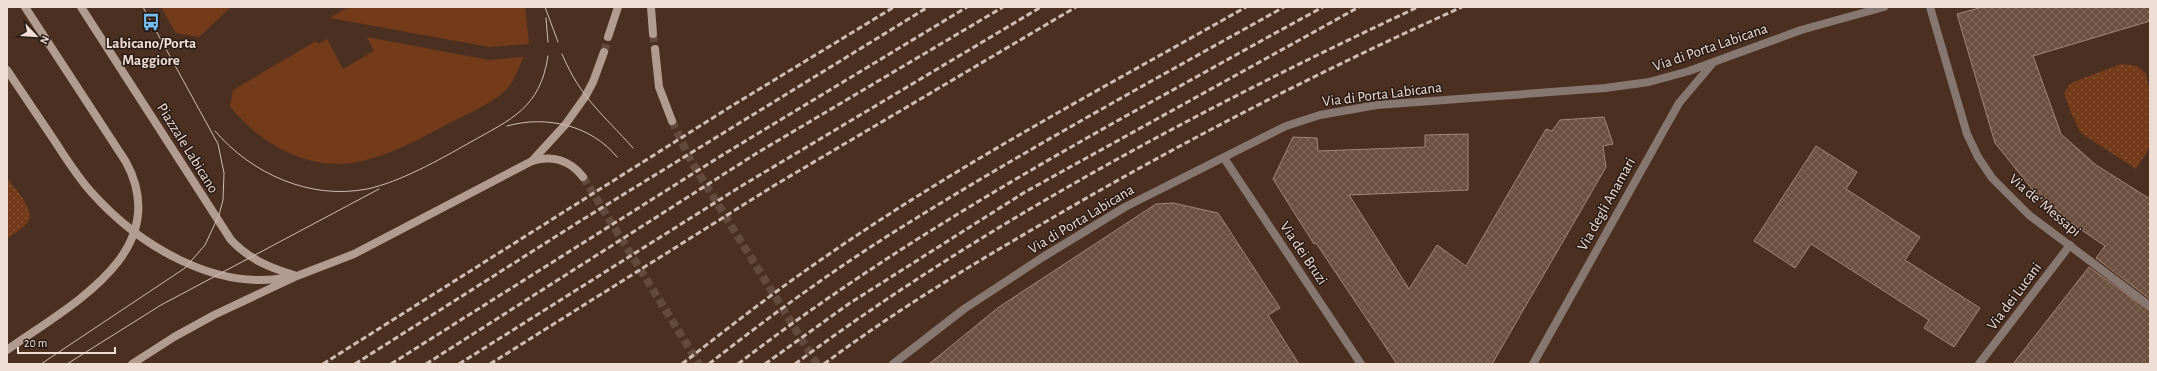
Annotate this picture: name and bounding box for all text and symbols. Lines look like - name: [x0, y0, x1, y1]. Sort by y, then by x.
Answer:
- bus stop icon: Labicano/Porta Maggiore: [141, 12, 161, 32]
- north arrow: [16, 16, 56, 56]
- street label: Via di Porta Labicana: [1651, 21, 1770, 74]
- text: N: [38, 34, 51, 46]
- place label: Labicano/Porta Maggiore: [106, 36, 196, 68]
- street label: Via di Porta Labicana: [1321, 80, 1443, 109]
- street label: Piazzale Labicano: [154, 101, 221, 196]
- street label: Via degli Anamari: [1575, 155, 1638, 253]
- street label: Via de' Messapi: [2006, 171, 2083, 240]
- street label: Via di Porta Labicana: [1026, 182, 1137, 257]
- street label: Via dei Bruzi: [1277, 219, 1330, 288]
- street label: Via dei Lucani: [1984, 260, 2044, 333]
- scale bar: [18, 329, 115, 355]
- text: 20 m: [24, 337, 47, 349]

